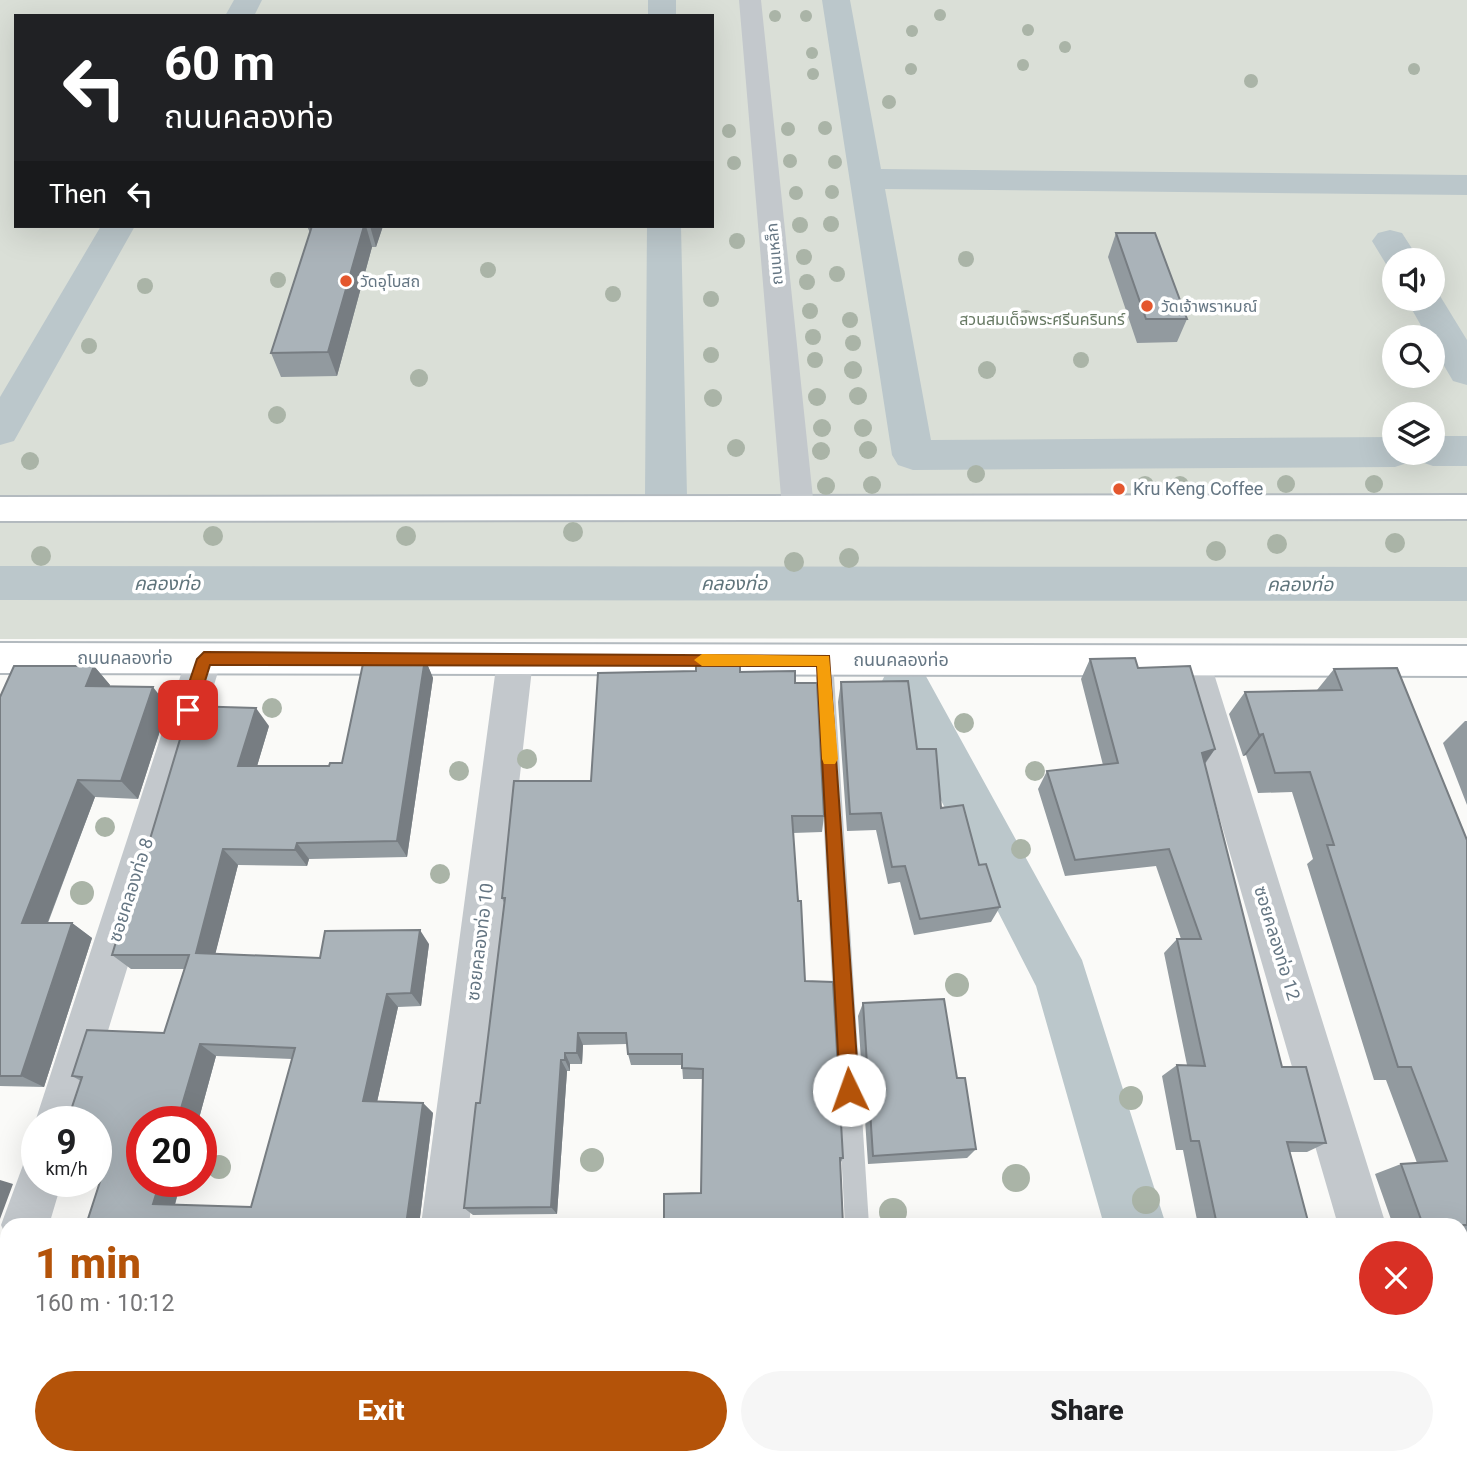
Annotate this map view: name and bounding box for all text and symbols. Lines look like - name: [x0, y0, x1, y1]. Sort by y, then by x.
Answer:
- text: 60 m: [164, 35, 275, 92]
- icon: left: [49, 42, 140, 133]
- text: ถนนคลองท่อ: [164, 98, 334, 136]
- icon: left: [121, 175, 159, 213]
- text: Then: [49, 179, 107, 209]
- street label: ถนนเหล็ก: [762, 222, 787, 286]
- map controls: [1382, 248, 1445, 465]
- button: sound: [1382, 248, 1445, 311]
- place label: วัดอุโบสถ: [360, 272, 420, 291]
- marker: วัดอุโบสถ: [338, 273, 354, 289]
- place label: วัดเจ้าพราหมณ์: [1161, 297, 1257, 316]
- marker: วัดเจ้าพราหมณ์: [1139, 298, 1155, 314]
- park label: สวนสมเด็จพระศรีนครินทร์: [959, 310, 1126, 329]
- button: search: [1382, 325, 1445, 388]
- button: layers: [1382, 402, 1445, 465]
- place label: Kru Keng Coffee: [1133, 478, 1263, 499]
- marker: Kru Keng Coffee: [1111, 481, 1127, 497]
- water label: คลองท่อ: [134, 572, 201, 595]
- water label: คลองท่อ: [701, 572, 768, 595]
- water label: คลองท่อ: [1267, 573, 1334, 596]
- street label: ถนนคลองท่อ: [77, 647, 173, 668]
- street label: ถนนคลองท่อ: [853, 649, 949, 670]
- pin: [158, 680, 218, 740]
- icon: arrive: [169, 691, 207, 729]
- street label: ซอยคลองท่อ 8: [104, 835, 157, 945]
- street label: ซอยคลองท่อ 10: [462, 882, 497, 1002]
- street label: ซอยคลองท่อ 12: [1250, 883, 1305, 1003]
- position arrow: [812, 1053, 886, 1127]
- speed limit sign: 20: [126, 1106, 217, 1197]
- text: 9: [56, 1122, 77, 1163]
- text: km/h: [45, 1158, 88, 1179]
- text: 1 min: [35, 1239, 141, 1288]
- button: close: [1359, 1241, 1433, 1315]
- text: 160 m · 10:12: [35, 1290, 174, 1317]
- button: Exit: [35, 1371, 727, 1451]
- button: Share: [741, 1371, 1433, 1451]

